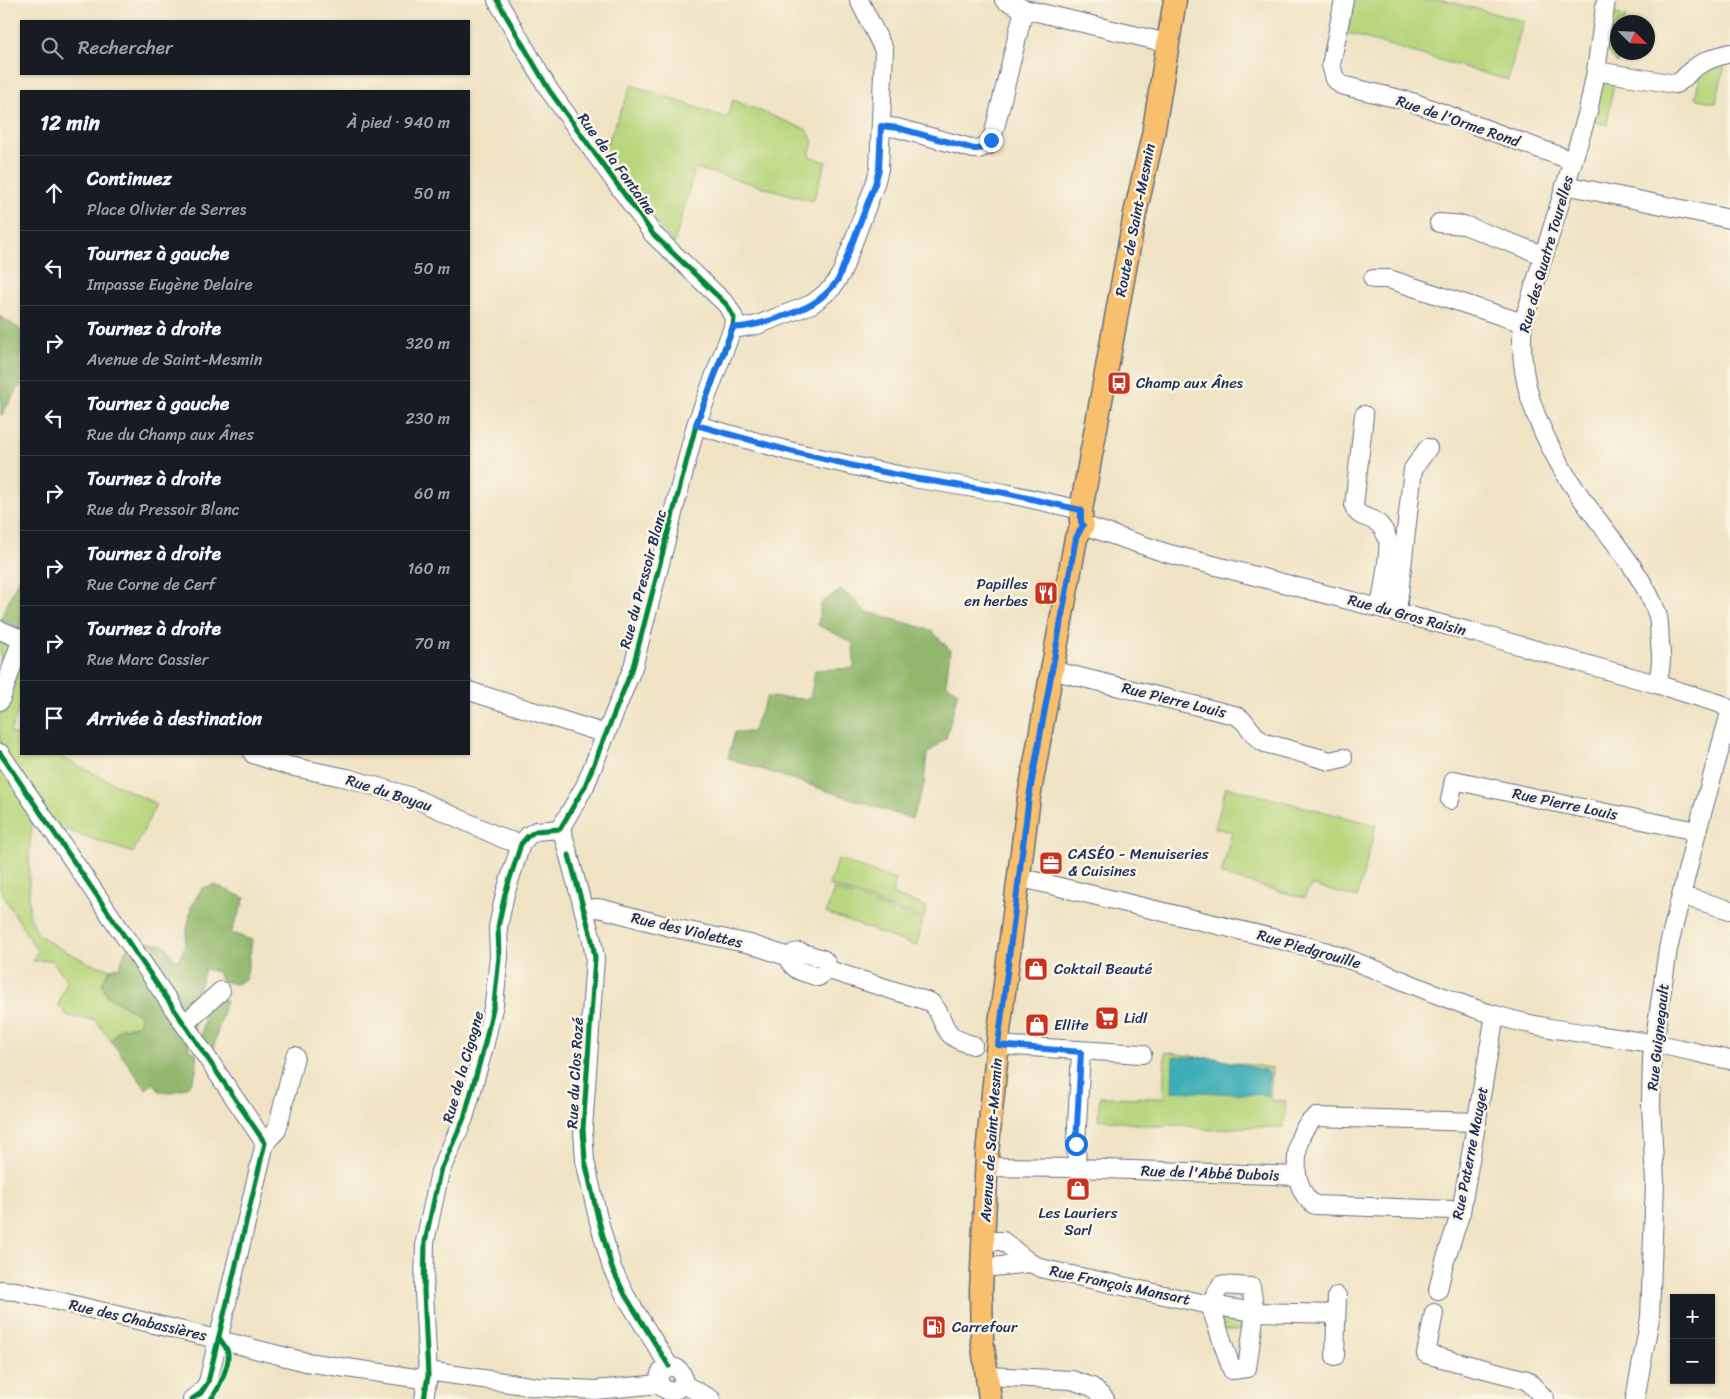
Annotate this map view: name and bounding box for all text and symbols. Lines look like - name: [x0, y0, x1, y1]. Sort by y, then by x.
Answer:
- north arrow: [1610, 15, 1655, 60]
- search box: [20, 20, 470, 75]
- text: Rechercher: [78, 31, 173, 64]
- icon: search: [38, 34, 66, 62]
- street label: Rue de l'Orme Rond: [1393, 88, 1524, 155]
- text: 12 min: [40, 104, 100, 142]
- street label: Rue de la Fontaine: [571, 107, 663, 221]
- text: À pied · 940 m: [347, 108, 450, 137]
- route end: [980, 129, 1003, 152]
- street label: Route de Saint-Mesmin: [1107, 141, 1163, 299]
- text: Continuez: [87, 162, 172, 195]
- street label: Rue des Quatre Tourelles: [1511, 172, 1581, 336]
- icon: ahead: [40, 179, 68, 207]
- text: 50 m: [414, 179, 450, 208]
- text: Place Olivier de Serres: [87, 195, 246, 224]
- text: Tournez à gauche: [87, 237, 229, 270]
- icon: left: [40, 254, 68, 282]
- text: 50 m: [414, 254, 450, 283]
- text: Impasse Eugène Delaire: [87, 270, 253, 299]
- text: Tournez à droite: [87, 312, 221, 345]
- icon: right: [40, 329, 68, 357]
- text: 320 m: [405, 329, 450, 358]
- text: Avenue de Saint-Mesmin: [87, 345, 262, 374]
- bus stop icon: Champ aux Ânes: [1106, 370, 1132, 396]
- place label: Champ aux Ânes: [1136, 370, 1244, 396]
- text: Tournez à gauche: [87, 387, 229, 420]
- icon: left: [40, 404, 68, 432]
- text: 230 m: [405, 404, 450, 433]
- text: Rue du Champ aux Ânes: [87, 420, 254, 449]
- text: Tournez à droite: [87, 462, 221, 495]
- icon: right: [40, 479, 68, 507]
- text: 60 m: [414, 479, 450, 508]
- text: Rue du Pressoir Blanc: [87, 495, 240, 524]
- street label: Rue du Pressoir Blanc: [612, 506, 674, 652]
- text: Tournez à droite: [87, 537, 221, 570]
- icon: right: [40, 554, 68, 582]
- text: 160 m: [407, 554, 450, 583]
- text: Rue Corne de Cerf: [87, 570, 215, 599]
- place label: Papilles en herbes: [964, 571, 1028, 614]
- restaurant icon: Papilles en herbes: [1033, 580, 1059, 606]
- street label: Rue du Gros Raisin: [1345, 587, 1469, 643]
- text: Tournez à droite: [87, 612, 221, 645]
- icon: right: [40, 629, 68, 657]
- text: 70 m: [414, 629, 450, 658]
- text: Rue Marc Cassier: [87, 645, 208, 674]
- street label: Rue Pierre Louis: [1119, 674, 1229, 726]
- text: Arrivée à destination: [87, 702, 262, 735]
- icon: arrive: [40, 704, 68, 732]
- street label: Rue du Boyau: [343, 767, 435, 819]
- street label: Rue Pierre Louis: [1510, 780, 1620, 828]
- place label: CASÉO - Menuiseries & Cuisines: [1068, 841, 1209, 884]
- office icon: CASÉO - Menuiseries & Cuisines: [1038, 850, 1064, 876]
- street label: Rue des Violettes: [629, 905, 745, 955]
- street label: Rue Piedgrouille: [1254, 922, 1364, 976]
- shop icon: Coktail Beauté: [1023, 956, 1049, 982]
- place label: Coktail Beauté: [1054, 956, 1153, 982]
- street label: Rue Guignegault: [1639, 982, 1677, 1092]
- supermarket icon: Lidl: [1094, 1005, 1120, 1031]
- place label: Lidl: [1124, 1005, 1148, 1031]
- street label: Rue de la Cigogne: [435, 1008, 491, 1126]
- shop icon: Ellite: [1024, 1012, 1050, 1038]
- place label: Ellite: [1054, 1012, 1089, 1038]
- street label: Rue du Clos Rozé: [559, 1016, 591, 1129]
- street label: Avenue de Saint-Mesmin: [972, 1057, 1010, 1224]
- street label: Rue Paterne Mauget: [1444, 1084, 1496, 1222]
- route start: [1065, 1133, 1088, 1156]
- street label: Rue de l'Abbé Dubois: [1140, 1158, 1280, 1188]
- shop icon: Les Lauriers Sarl: [1065, 1176, 1091, 1202]
- place label: Les Lauriers Sarl: [1039, 1200, 1118, 1243]
- street label: Rue François Mansart: [1047, 1257, 1193, 1313]
- street label: Rue des Chabassières: [66, 1291, 210, 1349]
- map controls: [1670, 1294, 1715, 1384]
- button: +: [1670, 1294, 1715, 1339]
- fuel station icon: Carrefour: [921, 1314, 947, 1340]
- place label: Carrefour: [952, 1314, 1018, 1340]
- button: −: [1670, 1339, 1715, 1384]

